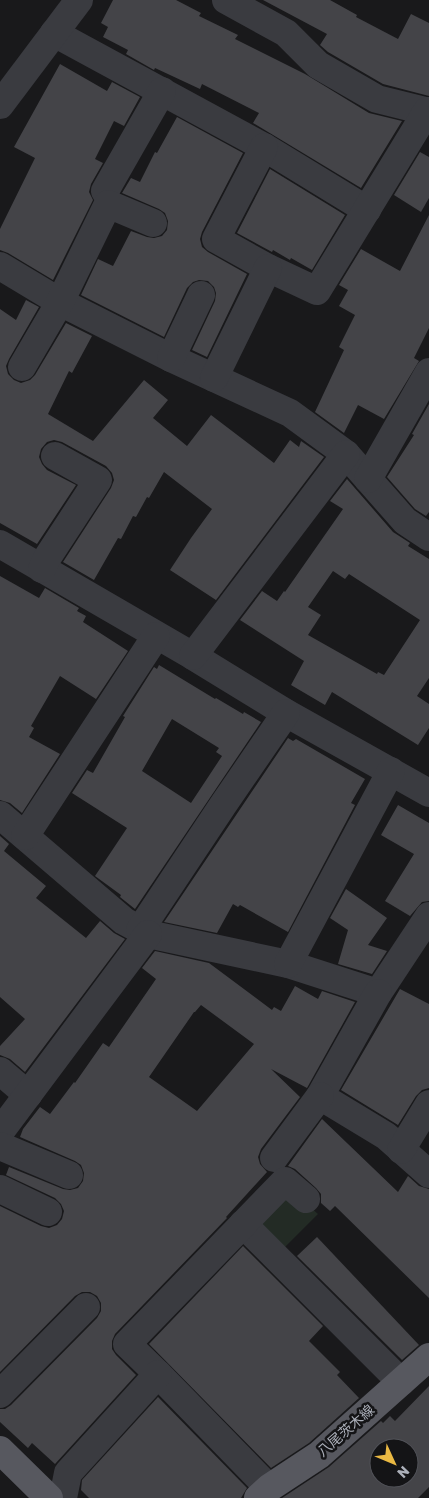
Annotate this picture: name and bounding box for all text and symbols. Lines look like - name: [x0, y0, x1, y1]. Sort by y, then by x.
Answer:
- street label: 八尾茨木線: [314, 1402, 378, 1460]
- north arrow: [369, 1438, 419, 1488]
- text: N: [393, 1462, 413, 1481]

